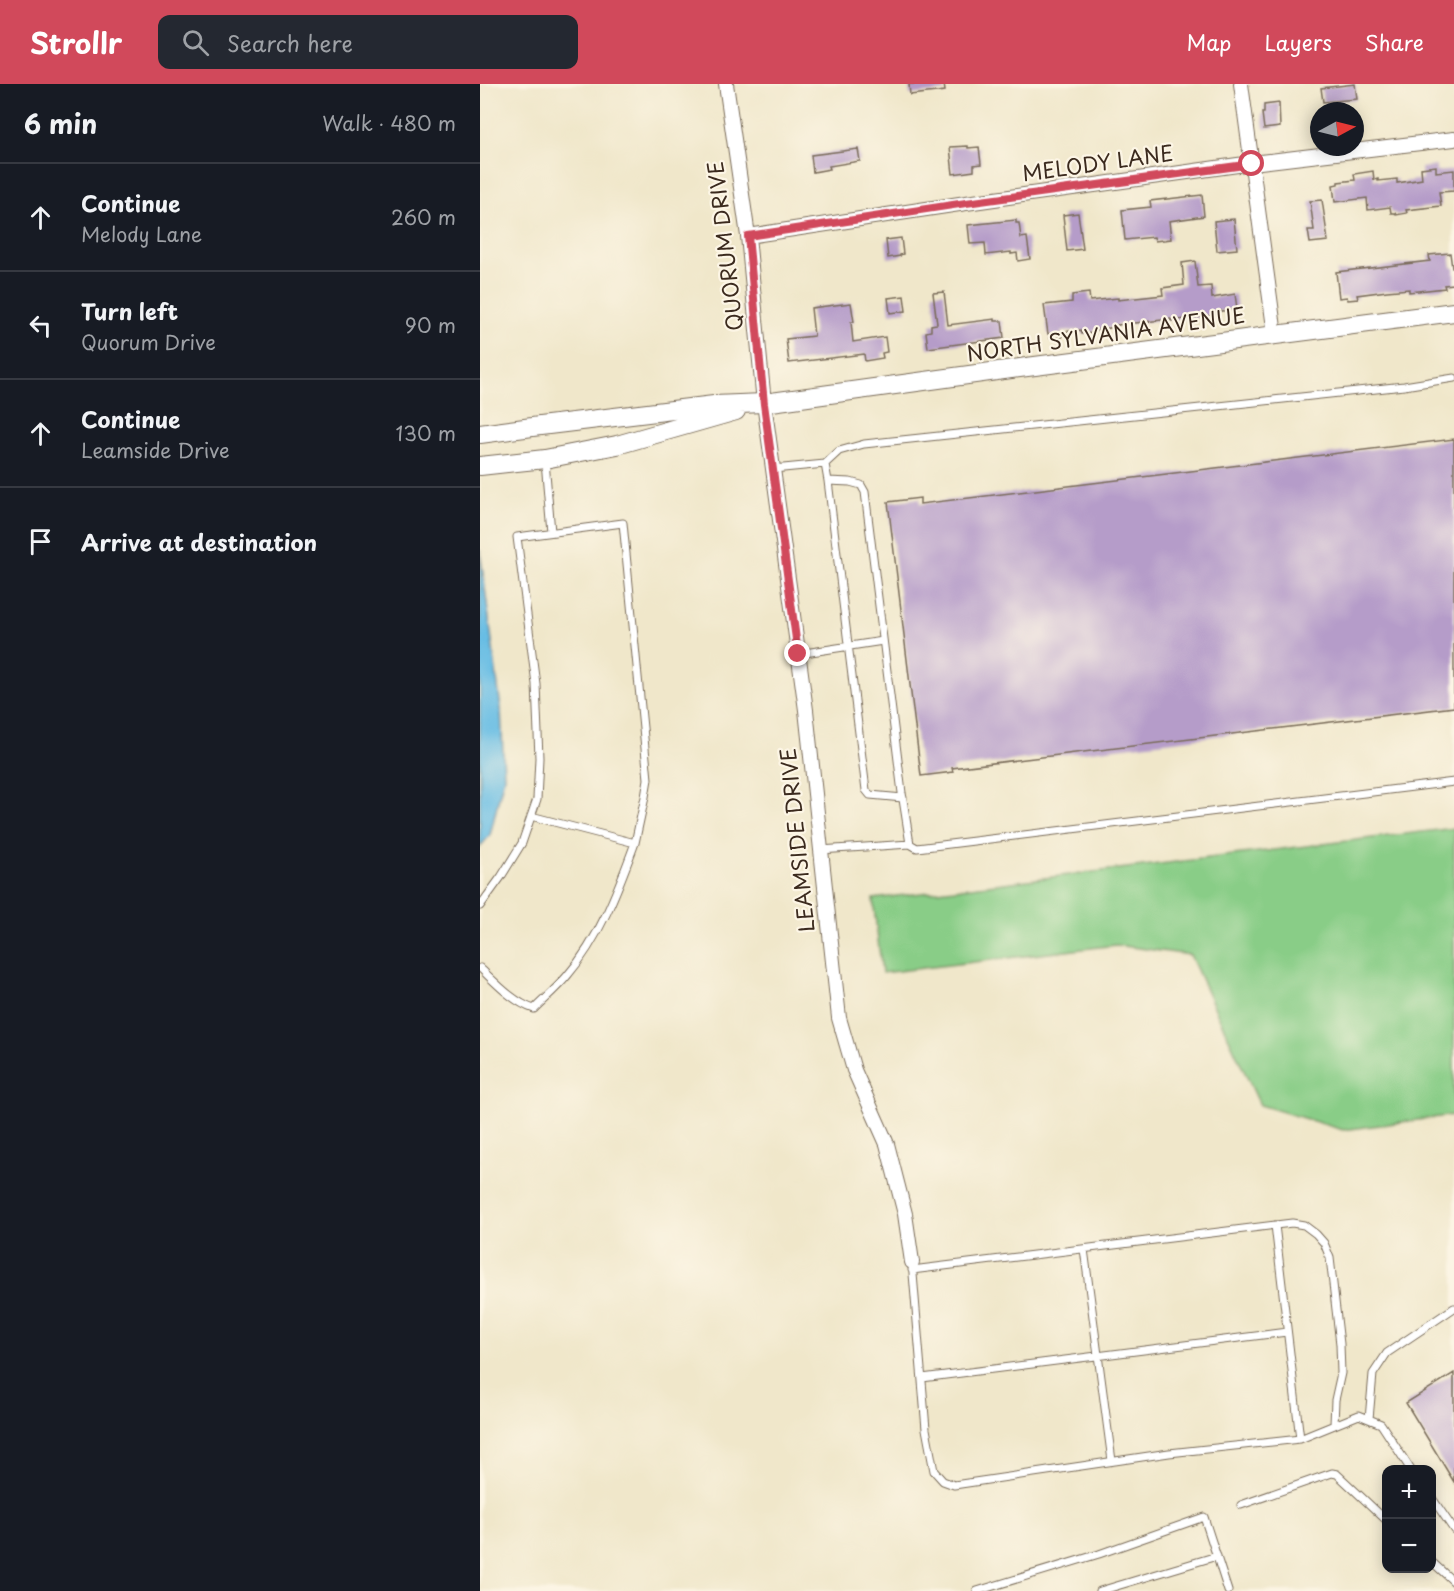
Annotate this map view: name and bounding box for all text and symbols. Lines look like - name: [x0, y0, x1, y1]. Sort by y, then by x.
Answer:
- search box: [158, 15, 578, 69]
- text: Strollr: [30, 21, 122, 64]
- icon: search: [179, 26, 212, 59]
- text: Search here: [227, 26, 353, 59]
- text: Map: [1187, 26, 1231, 58]
- text: Layers: [1264, 26, 1332, 58]
- text: Share: [1365, 26, 1424, 58]
- north arrow: [1310, 102, 1364, 156]
- text: 6 min: [24, 104, 97, 143]
- text: Walk · 480 m: [322, 108, 456, 138]
- street label: MELODY LANE: [1020, 136, 1175, 188]
- route start: [1238, 150, 1264, 176]
- street label: QUORUM DRIVE: [698, 160, 750, 333]
- text: Continue: [81, 186, 180, 219]
- icon: ahead: [24, 201, 57, 234]
- text: 260 m: [391, 202, 456, 232]
- text: Melody Lane: [81, 219, 202, 249]
- text: Turn left: [81, 294, 178, 327]
- street label: NORTH SYLVANIA AVENUE: [964, 298, 1247, 368]
- icon: left: [24, 309, 57, 342]
- text: 90 m: [405, 310, 456, 340]
- text: Quorum Drive: [81, 327, 216, 357]
- text: Continue: [81, 402, 180, 435]
- icon: ahead: [24, 417, 57, 450]
- text: 130 m: [396, 418, 456, 448]
- text: Leamside Drive: [81, 435, 230, 465]
- icon: arrive: [24, 525, 57, 558]
- text: Arrive at destination: [81, 525, 317, 558]
- route end: [784, 640, 810, 666]
- street label: LEAMSIDE DRIVE: [770, 747, 822, 934]
- map controls: [1382, 1465, 1436, 1573]
- button: +: [1382, 1465, 1436, 1519]
- button: −: [1382, 1519, 1436, 1573]

